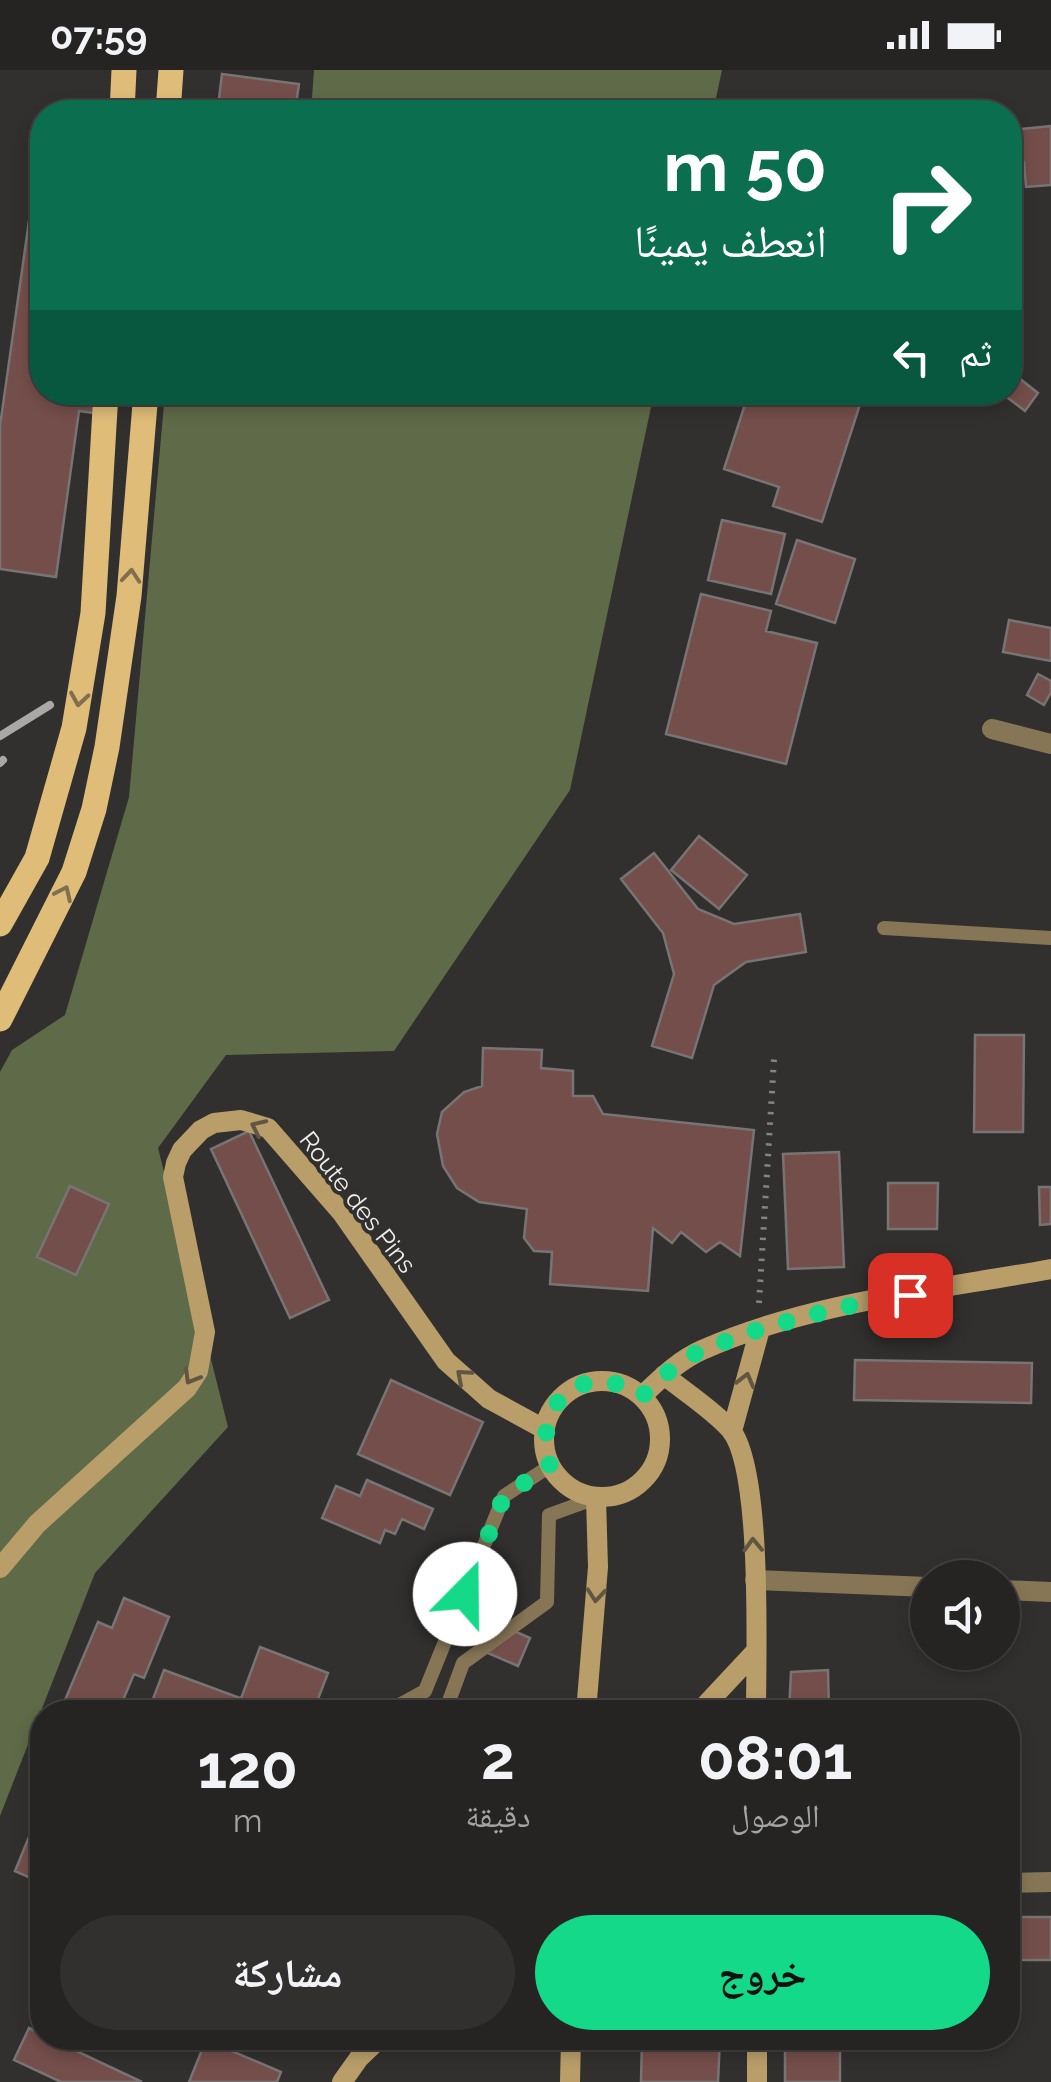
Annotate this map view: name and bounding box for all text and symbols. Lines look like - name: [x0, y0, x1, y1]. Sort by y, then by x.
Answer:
- text: 07:59: [50, 13, 147, 58]
- text: 50 m: [663, 125, 827, 207]
- icon: right: [862, 140, 992, 270]
- text: انعطف يمينًا: [634, 215, 827, 268]
- icon: left: [884, 330, 939, 385]
- text: ثم: [959, 330, 992, 375]
- one-way arrow: [119, 568, 141, 584]
- one-way arrow: [70, 690, 91, 707]
- one-way arrow: [52, 885, 72, 903]
- one-way arrow: [251, 1119, 269, 1139]
- street label: Route des Pins: [293, 1125, 423, 1279]
- pin: [868, 1253, 953, 1338]
- icon: arrive: [883, 1268, 938, 1323]
- one-way arrow: [184, 1367, 203, 1385]
- one-way arrow: [456, 1369, 475, 1387]
- one-way arrow: [734, 1372, 755, 1389]
- one-way arrow: [743, 1537, 764, 1553]
- position arrow: [413, 1542, 517, 1646]
- map controls: [910, 1560, 1020, 1670]
- button: sound: [910, 1560, 1020, 1670]
- one-way arrow: [585, 1587, 607, 1603]
- text: 2: [481, 1723, 515, 1793]
- text: 08:01: [698, 1723, 852, 1793]
- text: 120: [198, 1732, 298, 1802]
- text: دقيقة: [465, 1797, 531, 1834]
- text: الوصول: [731, 1797, 820, 1834]
- text: m: [233, 1802, 262, 1839]
- button: مشاركة: [60, 1915, 515, 2030]
- button: خروج: [535, 1915, 990, 2030]

